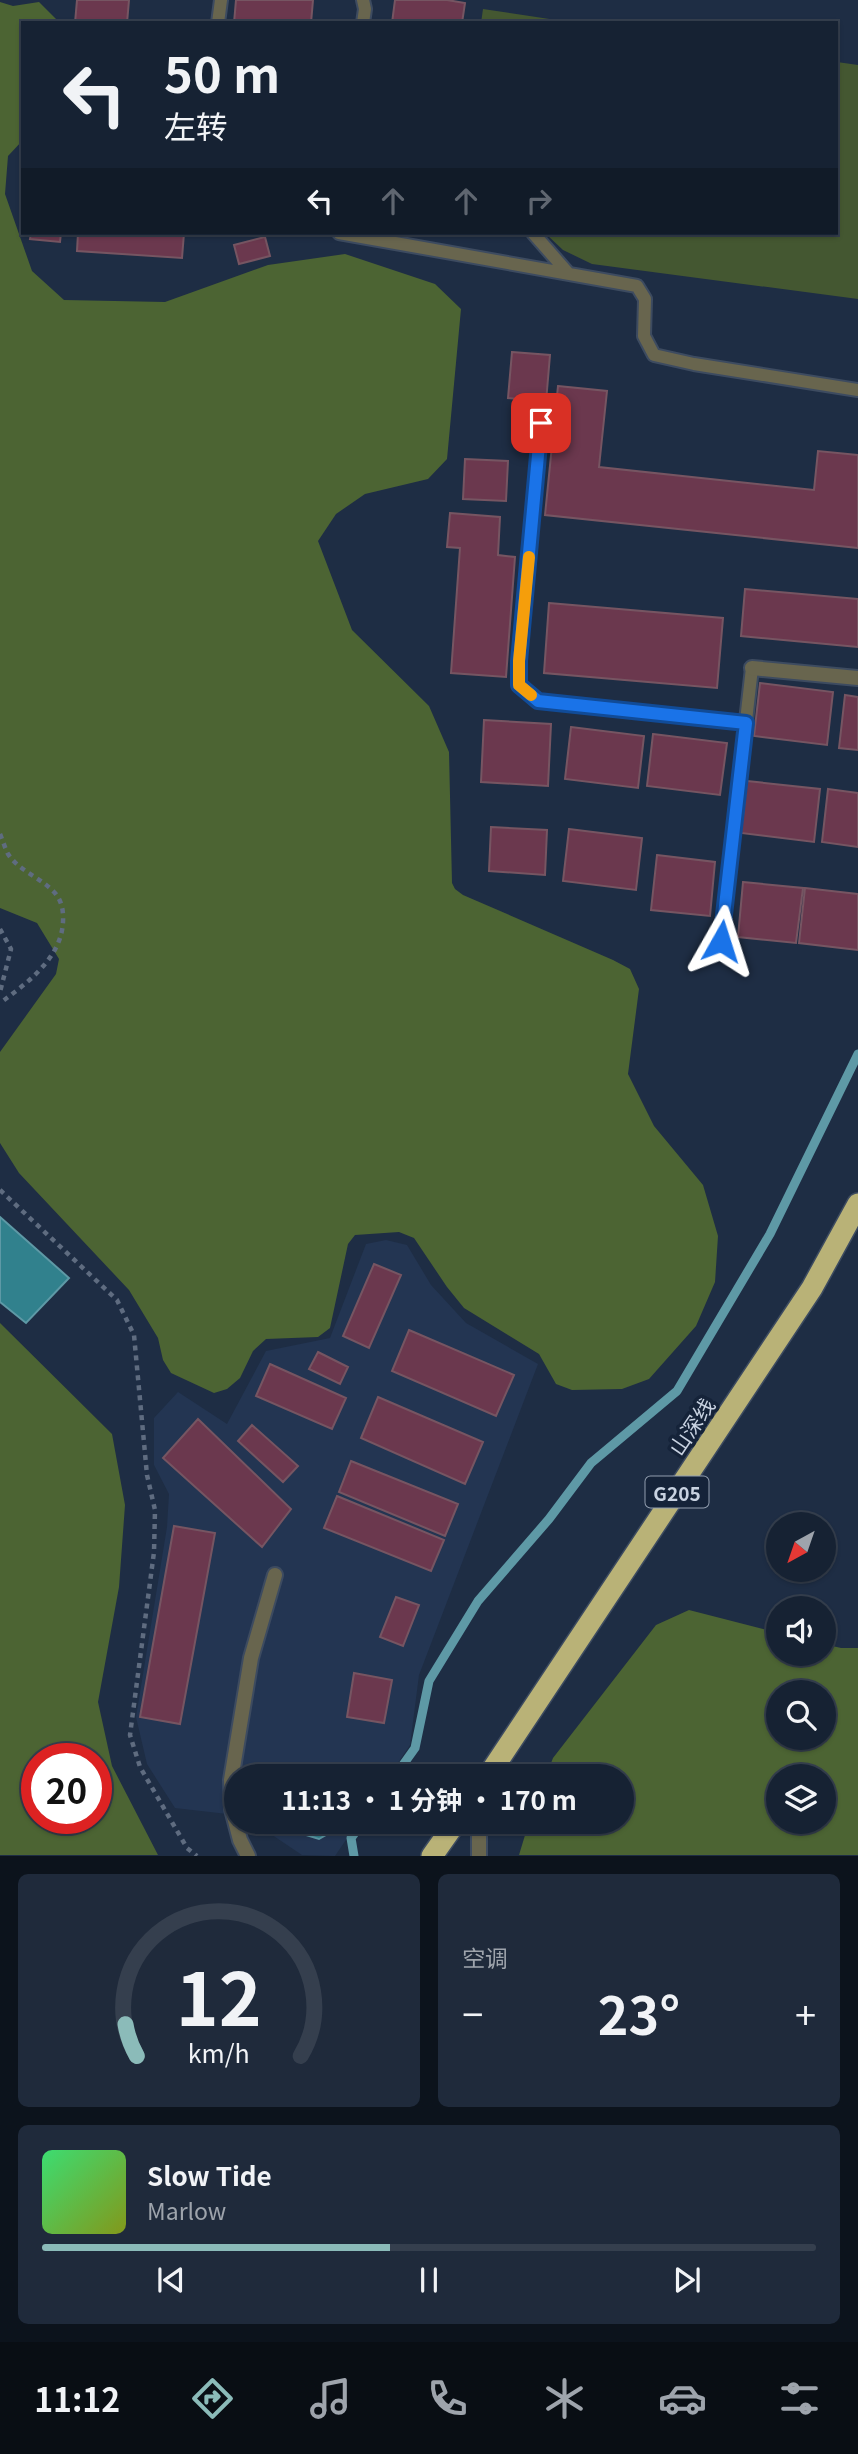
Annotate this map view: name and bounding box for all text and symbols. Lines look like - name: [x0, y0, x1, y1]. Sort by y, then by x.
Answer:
- text: 50 m: [164, 36, 280, 107]
- icon: left: [49, 49, 140, 140]
- text: 左转: [164, 102, 228, 148]
- icon: left: [301, 182, 339, 220]
- icon: ahead: [374, 182, 412, 220]
- icon: ahead: [447, 182, 485, 220]
- icon: right: [520, 182, 558, 220]
- pin: [511, 393, 571, 453]
- icon: arrive: [522, 404, 560, 442]
- position arrow: [684, 904, 758, 978]
- street label: 山深线: [661, 1391, 721, 1461]
- road number: G205: [646, 1476, 708, 1508]
- north arrow: [766, 1512, 836, 1582]
- map controls: [766, 1512, 836, 1834]
- button: sound: [766, 1596, 836, 1666]
- button: search: [766, 1680, 836, 1750]
- speed limit sign: 20: [21, 1743, 112, 1834]
- button: layers: [766, 1764, 836, 1834]
- text: 11:13 · 1 分钟 · 170 m: [281, 1780, 577, 1817]
- text: 空调: [462, 1940, 508, 1974]
- text: 12: [176, 1943, 262, 2048]
- text: 23°: [598, 1975, 680, 2050]
- text: −: [462, 1985, 483, 2040]
- text: +: [795, 1985, 816, 2040]
- text: km/h: [188, 2034, 250, 2070]
- text: Slow Tide: [147, 2156, 272, 2193]
- text: Marlow: [147, 2193, 226, 2227]
- icon: previous: [152, 2261, 190, 2299]
- icon: pause: [410, 2261, 448, 2299]
- icon: next: [668, 2261, 706, 2299]
- icon: directions: [188, 2374, 237, 2423]
- icon: music: [306, 2374, 355, 2423]
- icon: phone: [423, 2374, 472, 2423]
- icon: climate: [540, 2374, 589, 2423]
- icon: car: [658, 2374, 707, 2423]
- icon: filters: [775, 2374, 824, 2423]
- text: 11:12: [34, 2375, 120, 2421]

